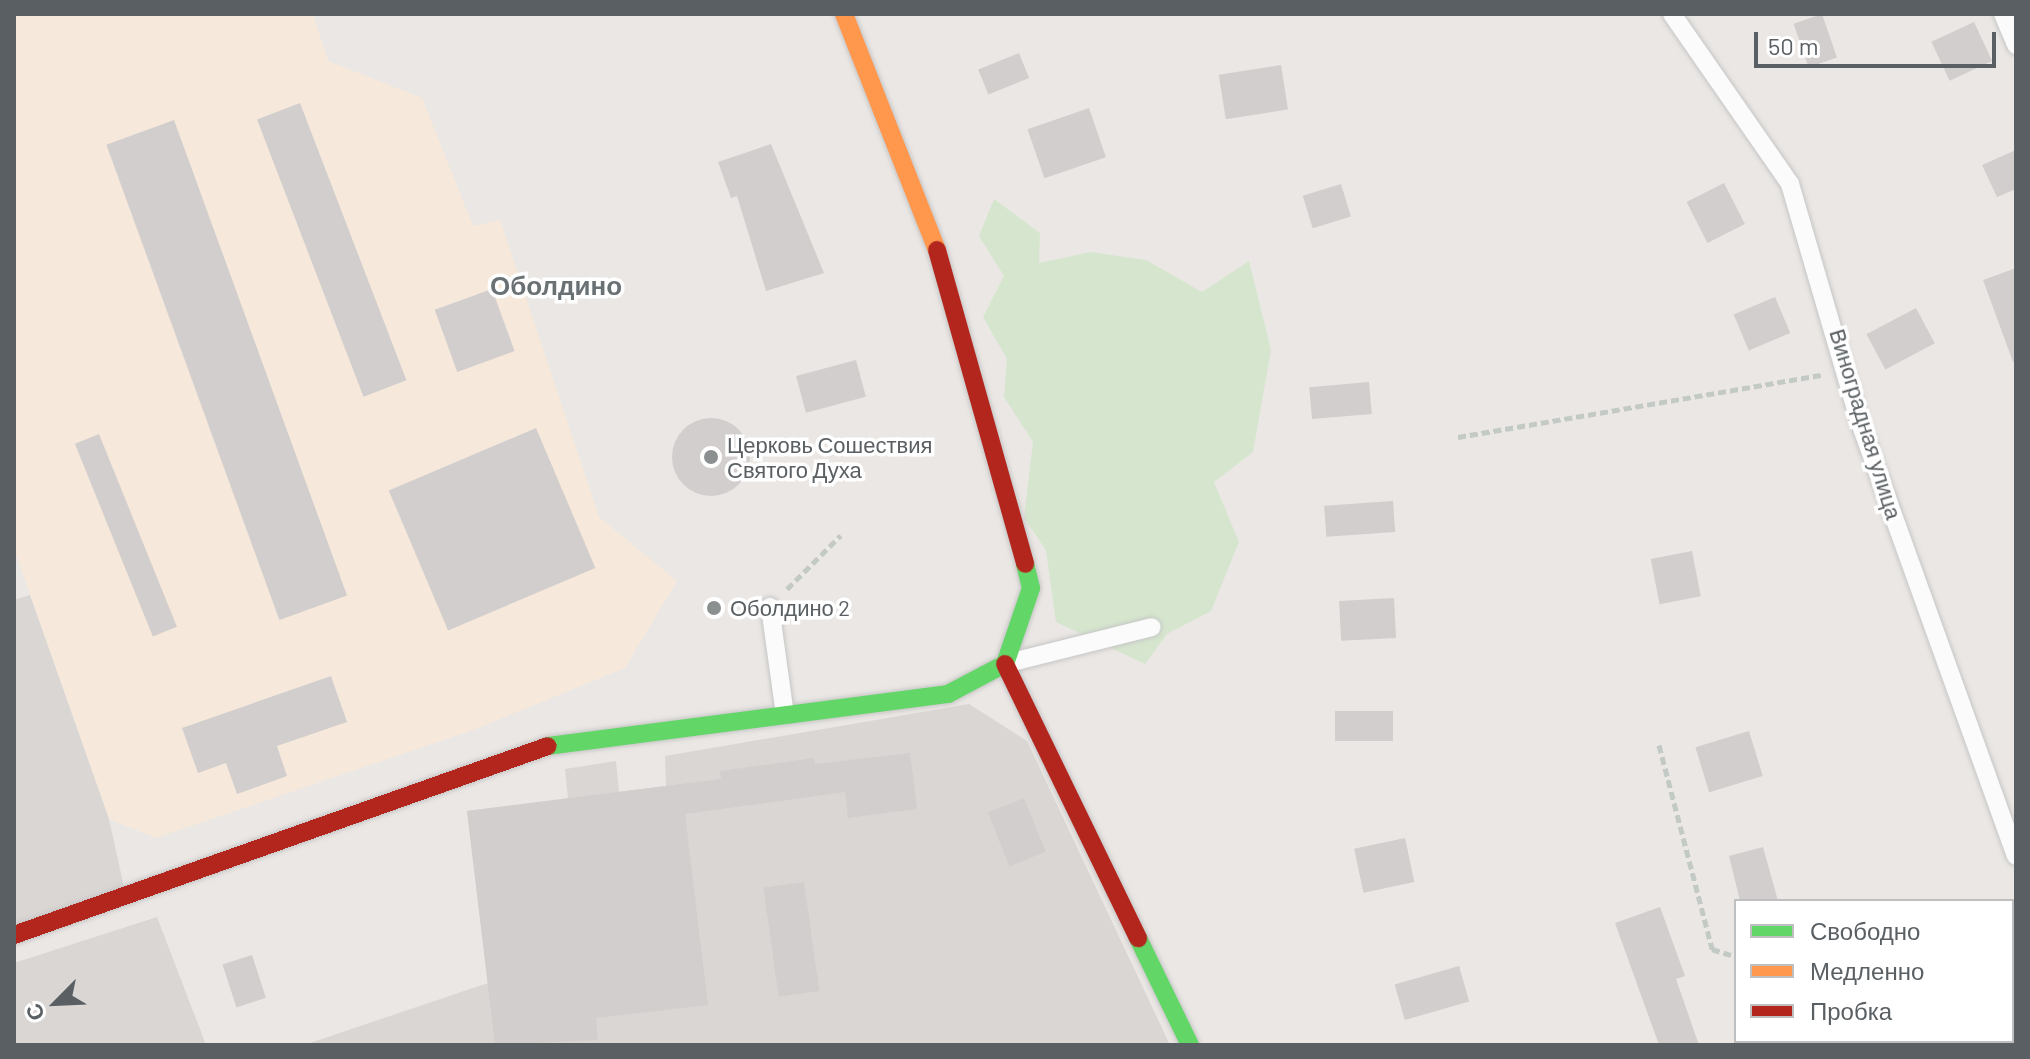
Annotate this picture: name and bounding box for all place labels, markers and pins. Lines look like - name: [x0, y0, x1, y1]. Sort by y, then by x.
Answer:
- place label: Церковь Сошествия Святого Духа: [727, 431, 932, 482]
- marker: Церковь Сошествия Святого Духа: [702, 448, 720, 466]
- place label: Оболдино 2: [730, 595, 850, 621]
- marker: Оболдино 2: [705, 599, 723, 617]

